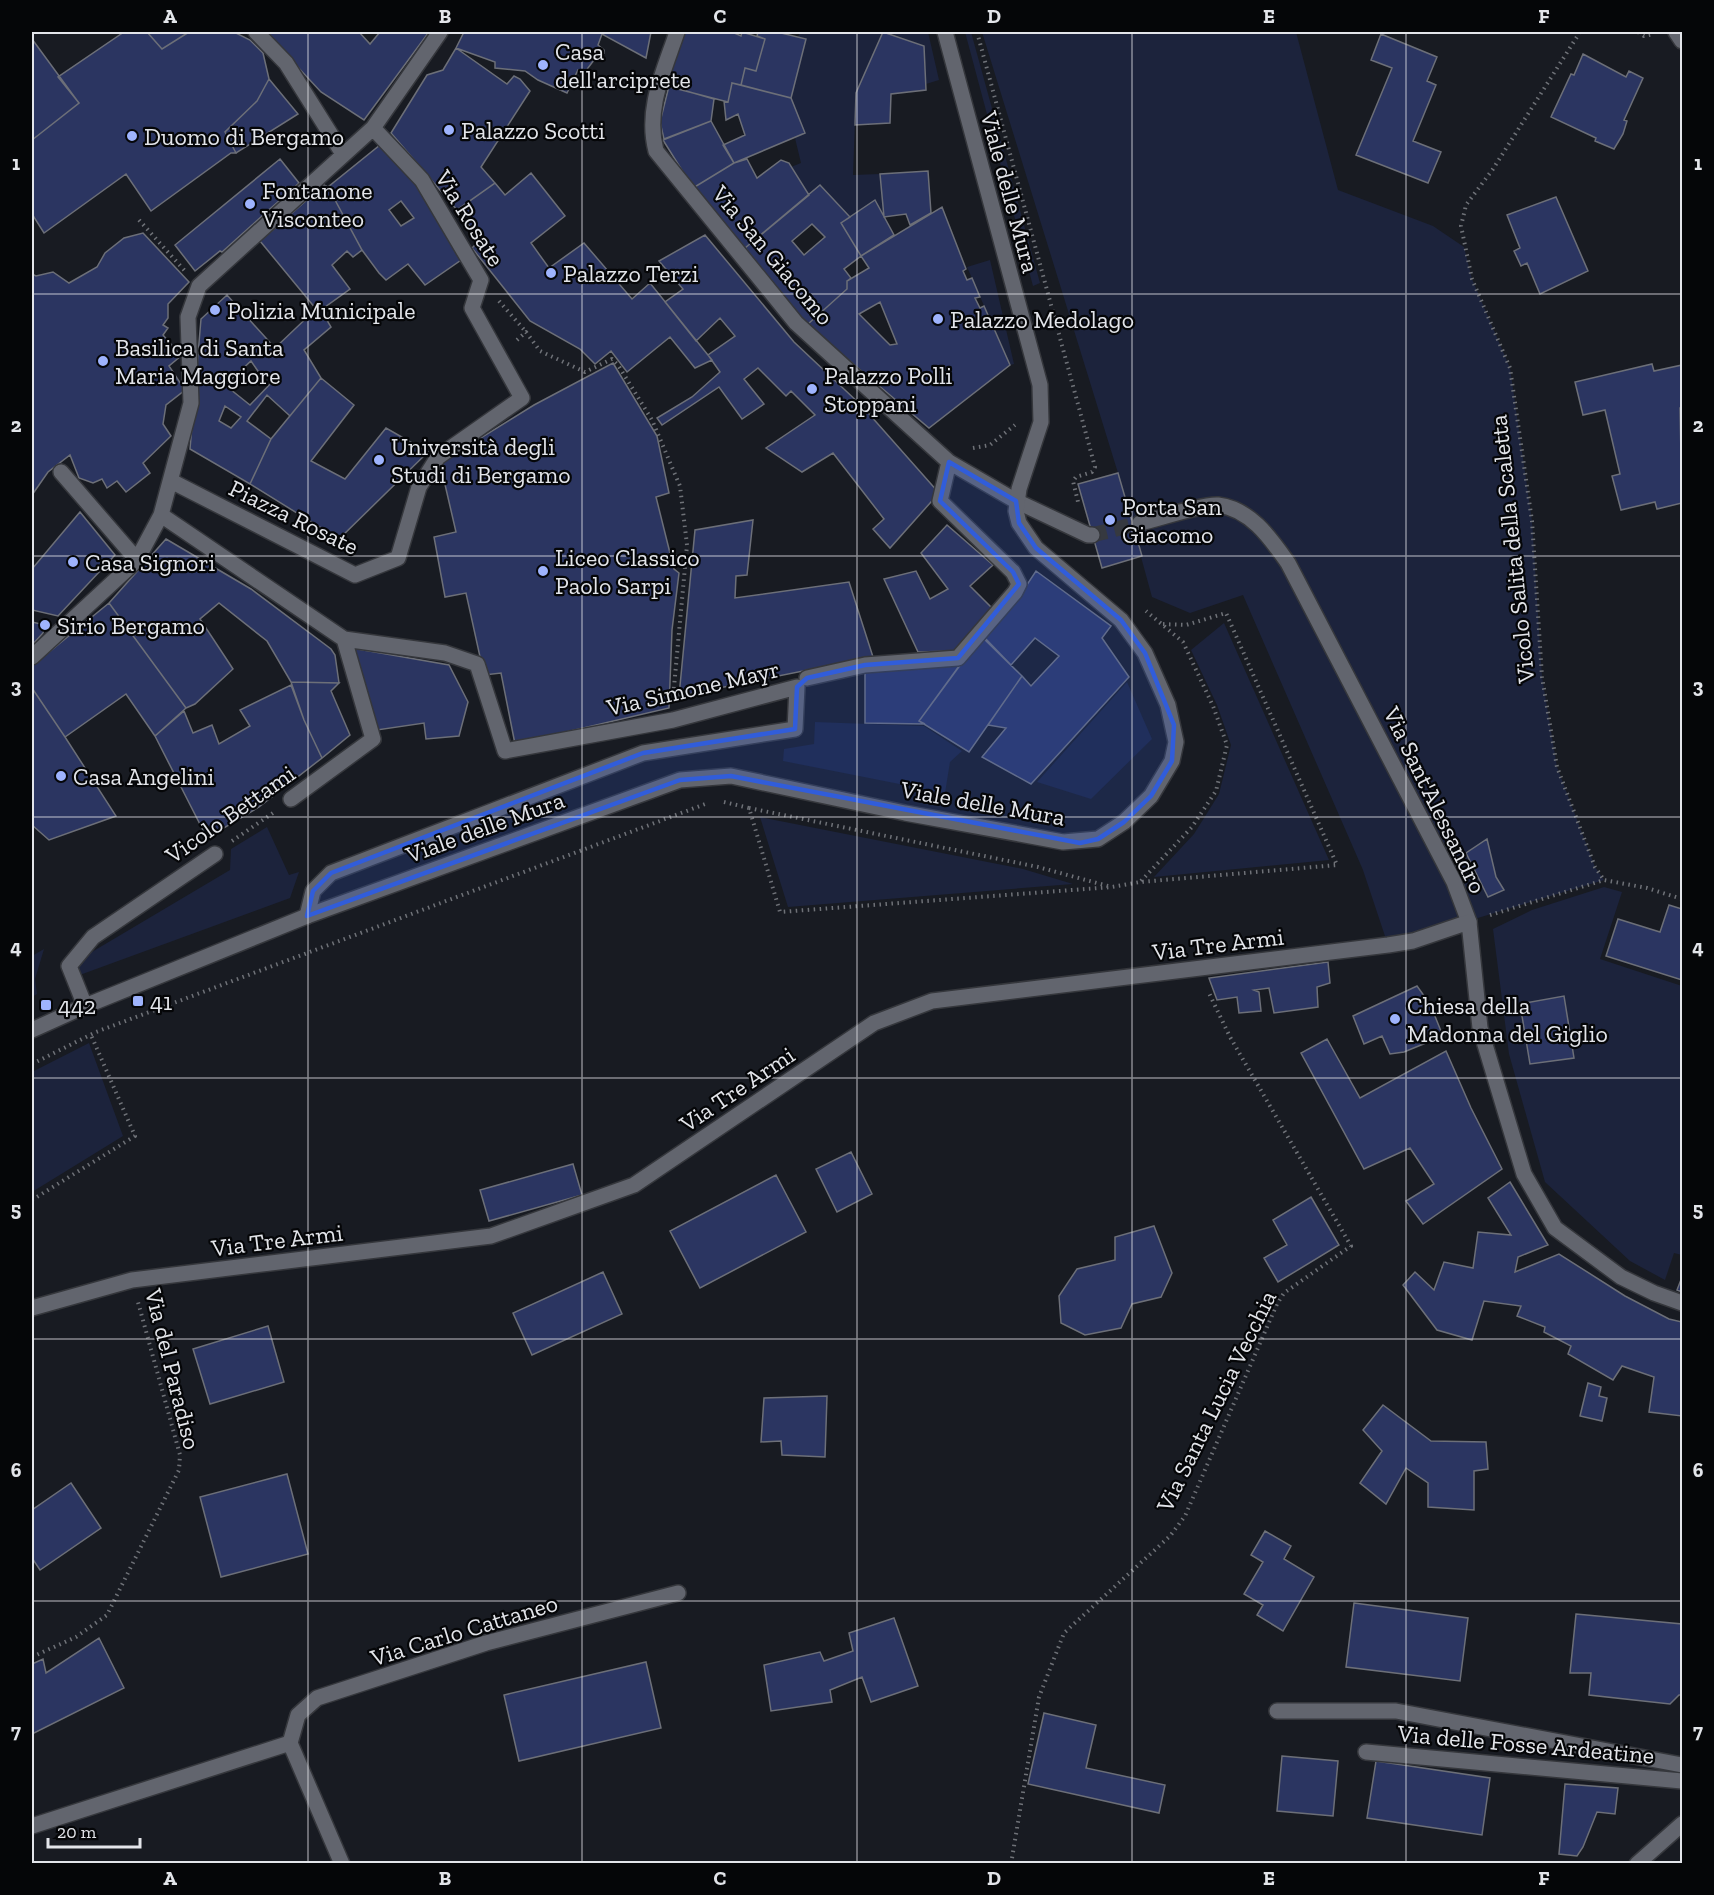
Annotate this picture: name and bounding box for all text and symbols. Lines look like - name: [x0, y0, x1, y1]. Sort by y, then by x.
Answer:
- text: A: [163, 4, 177, 28]
- text: B: [439, 4, 451, 28]
- text: C: [714, 4, 727, 28]
- text: D: [987, 4, 1001, 28]
- text: E: [1263, 4, 1275, 28]
- text: F: [1538, 4, 1550, 28]
- place label: Casa dell'arciprete: [555, 37, 691, 94]
- marker: Casa dell'arciprete: [536, 58, 550, 72]
- street label: Viale delle Mura: [974, 107, 1046, 276]
- place label: Palazzo Scotti: [461, 116, 605, 145]
- place label: Duomo di Bergamo: [144, 122, 344, 151]
- marker: Palazzo Scotti: [442, 123, 456, 137]
- marker: Duomo di Bergamo: [125, 129, 139, 143]
- text: 1: [12, 151, 20, 175]
- text: 1: [1694, 151, 1702, 175]
- street label: Via Rosate: [429, 164, 511, 271]
- place label: Fontanone Visconteo: [261, 176, 373, 233]
- street label: Via San Giacomo: [705, 178, 840, 331]
- marker: Fontanone Visconteo: [243, 197, 257, 211]
- place label: Palazzo Terzi: [563, 259, 699, 288]
- marker: Palazzo Terzi: [544, 266, 558, 280]
- place label: Polizia Municipale: [227, 296, 415, 325]
- marker: Polizia Municipale: [208, 303, 222, 317]
- place label: Palazzo Medolago: [950, 305, 1134, 334]
- marker: Palazzo Medolago: [931, 312, 945, 326]
- place label: Basilica di Santa Maria Maggiore: [115, 333, 284, 390]
- marker: Basilica di Santa Maria Maggiore: [96, 354, 110, 368]
- place label: Palazzo Polli Stoppani: [824, 361, 953, 418]
- marker: Palazzo Polli Stoppani: [805, 382, 819, 396]
- text: 2: [11, 413, 22, 437]
- street label: Vicolo Salita della Scaletta: [1483, 413, 1541, 686]
- text: 2: [1693, 413, 1704, 437]
- place label: Università degli Studi di Bergamo: [391, 432, 570, 489]
- marker: Università degli Studi di Bergamo: [372, 453, 386, 467]
- street label: Piazza Rosate: [224, 473, 364, 561]
- place label: Porta San Giacomo: [1122, 492, 1222, 549]
- marker: Porta San Giacomo: [1103, 513, 1117, 527]
- place label: Liceo Classico Paolo Sarpi: [555, 543, 700, 600]
- place label: Casa Signori: [85, 548, 215, 577]
- marker: Casa Signori: [66, 555, 80, 569]
- marker: Liceo Classico Paolo Sarpi: [536, 564, 550, 578]
- place label: Sirio Bergamo: [57, 611, 205, 640]
- marker: Sirio Bergamo: [38, 618, 52, 632]
- street label: Via Simone Mayr: [603, 654, 782, 722]
- text: 3: [11, 674, 22, 698]
- text: 3: [1693, 674, 1704, 698]
- street label: Via Sant'Alessandro: [1377, 701, 1493, 898]
- street label: Vicolo Bettami: [159, 758, 301, 870]
- place label: Casa Angelini: [73, 762, 215, 791]
- marker: Casa Angelini: [54, 769, 68, 783]
- street label: Viale delle Mura: [898, 774, 1068, 832]
- street label: Viale delle Mura: [401, 785, 568, 869]
- street label: Via Tre Armi: [1150, 922, 1286, 967]
- text: 4: [10, 935, 22, 959]
- text: 4: [1692, 935, 1704, 959]
- place label: 41: [150, 987, 172, 1016]
- place label: 442: [58, 991, 96, 1020]
- place label: Chiesa della Madonna del Giglio: [1407, 991, 1608, 1048]
- marker: 41: [131, 994, 145, 1008]
- marker: 442: [39, 998, 53, 1012]
- marker: Chiesa della Madonna del Giglio: [1388, 1012, 1402, 1026]
- street label: Via Tre Armi: [673, 1040, 800, 1139]
- text: 5: [11, 1197, 21, 1221]
- text: 5: [1693, 1197, 1703, 1221]
- street label: Via Tre Armi: [209, 1218, 345, 1263]
- street label: Via del Paradiso: [139, 1285, 207, 1452]
- street label: Via Santa Lucia Vecchia: [1149, 1285, 1282, 1517]
- text: 6: [11, 1458, 22, 1482]
- text: 6: [1693, 1458, 1704, 1482]
- street label: Via Carlo Cattaneo: [366, 1588, 561, 1672]
- street label: Via delle Fosse Ardeatine: [1396, 1718, 1655, 1770]
- text: 7: [11, 1719, 21, 1743]
- text: 7: [1693, 1719, 1703, 1743]
- scale bar: [48, 1811, 140, 1849]
- text: 20 m: [57, 1821, 97, 1843]
- text: A: [163, 1866, 177, 1890]
- text: B: [439, 1866, 451, 1890]
- text: C: [714, 1866, 727, 1890]
- text: D: [987, 1866, 1001, 1890]
- text: E: [1263, 1866, 1275, 1890]
- text: F: [1538, 1866, 1550, 1890]

